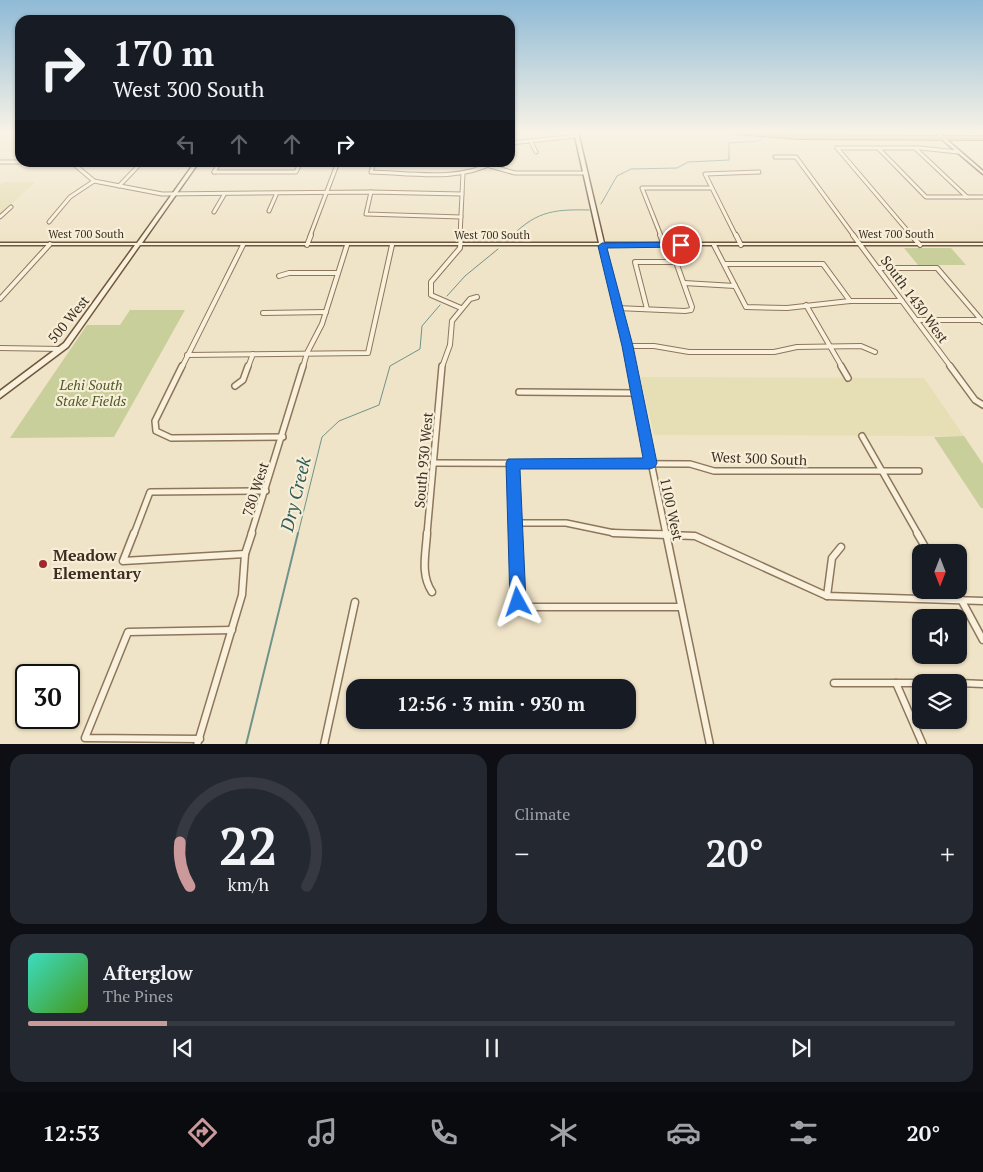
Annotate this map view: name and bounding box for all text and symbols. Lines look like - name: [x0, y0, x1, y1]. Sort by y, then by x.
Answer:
- text: 170 m: [113, 30, 214, 76]
- icon: right: [30, 35, 95, 100]
- text: West 300 South: [113, 74, 264, 103]
- icon: left: [172, 130, 200, 158]
- icon: ahead: [225, 130, 253, 158]
- icon: ahead: [278, 130, 306, 158]
- icon: right: [331, 130, 359, 158]
- pin: [660, 224, 702, 266]
- street label: West 700 South: [48, 227, 124, 241]
- street label: West 700 South: [858, 227, 934, 241]
- street label: West 700 South: [454, 228, 530, 242]
- icon: arrive: [667, 231, 695, 259]
- street label: South 1430 West: [877, 251, 954, 347]
- street label: 500 West: [43, 291, 94, 347]
- park label: Lehi South Stake Fields: [56, 375, 127, 410]
- street label: South 930 West: [409, 410, 437, 509]
- street label: West 300 South: [711, 447, 807, 469]
- water label: Dry Creek: [274, 454, 316, 535]
- street label: 780 West: [237, 459, 273, 519]
- street label: 1100 West: [656, 476, 688, 543]
- place label: Meadow Elementary: [53, 544, 142, 584]
- north arrow: [912, 544, 968, 599]
- map controls: [912, 544, 967, 729]
- marker: Meadow Elementary: [37, 558, 49, 570]
- position arrow: [491, 575, 543, 627]
- button: sound: [912, 609, 967, 664]
- speed limit sign: 30: [15, 664, 80, 729]
- button: layers: [912, 674, 967, 729]
- text: 12:56 · 3 min · 930 m: [397, 691, 585, 716]
- text: Climate: [515, 803, 570, 825]
- text: 22: [219, 811, 278, 880]
- text: 20°: [705, 828, 764, 878]
- text: −: [515, 835, 529, 872]
- text: +: [940, 835, 955, 872]
- text: km/h: [228, 872, 269, 896]
- text: Afterglow: [103, 960, 193, 985]
- text: The Pines: [103, 985, 173, 1007]
- icon: previous: [169, 1034, 197, 1062]
- icon: pause: [478, 1034, 506, 1062]
- icon: next: [787, 1034, 815, 1062]
- icon: directions: [185, 1115, 220, 1150]
- icon: music: [305, 1115, 340, 1150]
- icon: phone: [426, 1115, 461, 1150]
- icon: climate: [546, 1115, 581, 1150]
- icon: car: [666, 1115, 701, 1150]
- icon: filters: [786, 1115, 821, 1150]
- text: 12:53: [43, 1118, 100, 1147]
- text: 20°: [906, 1118, 940, 1147]

